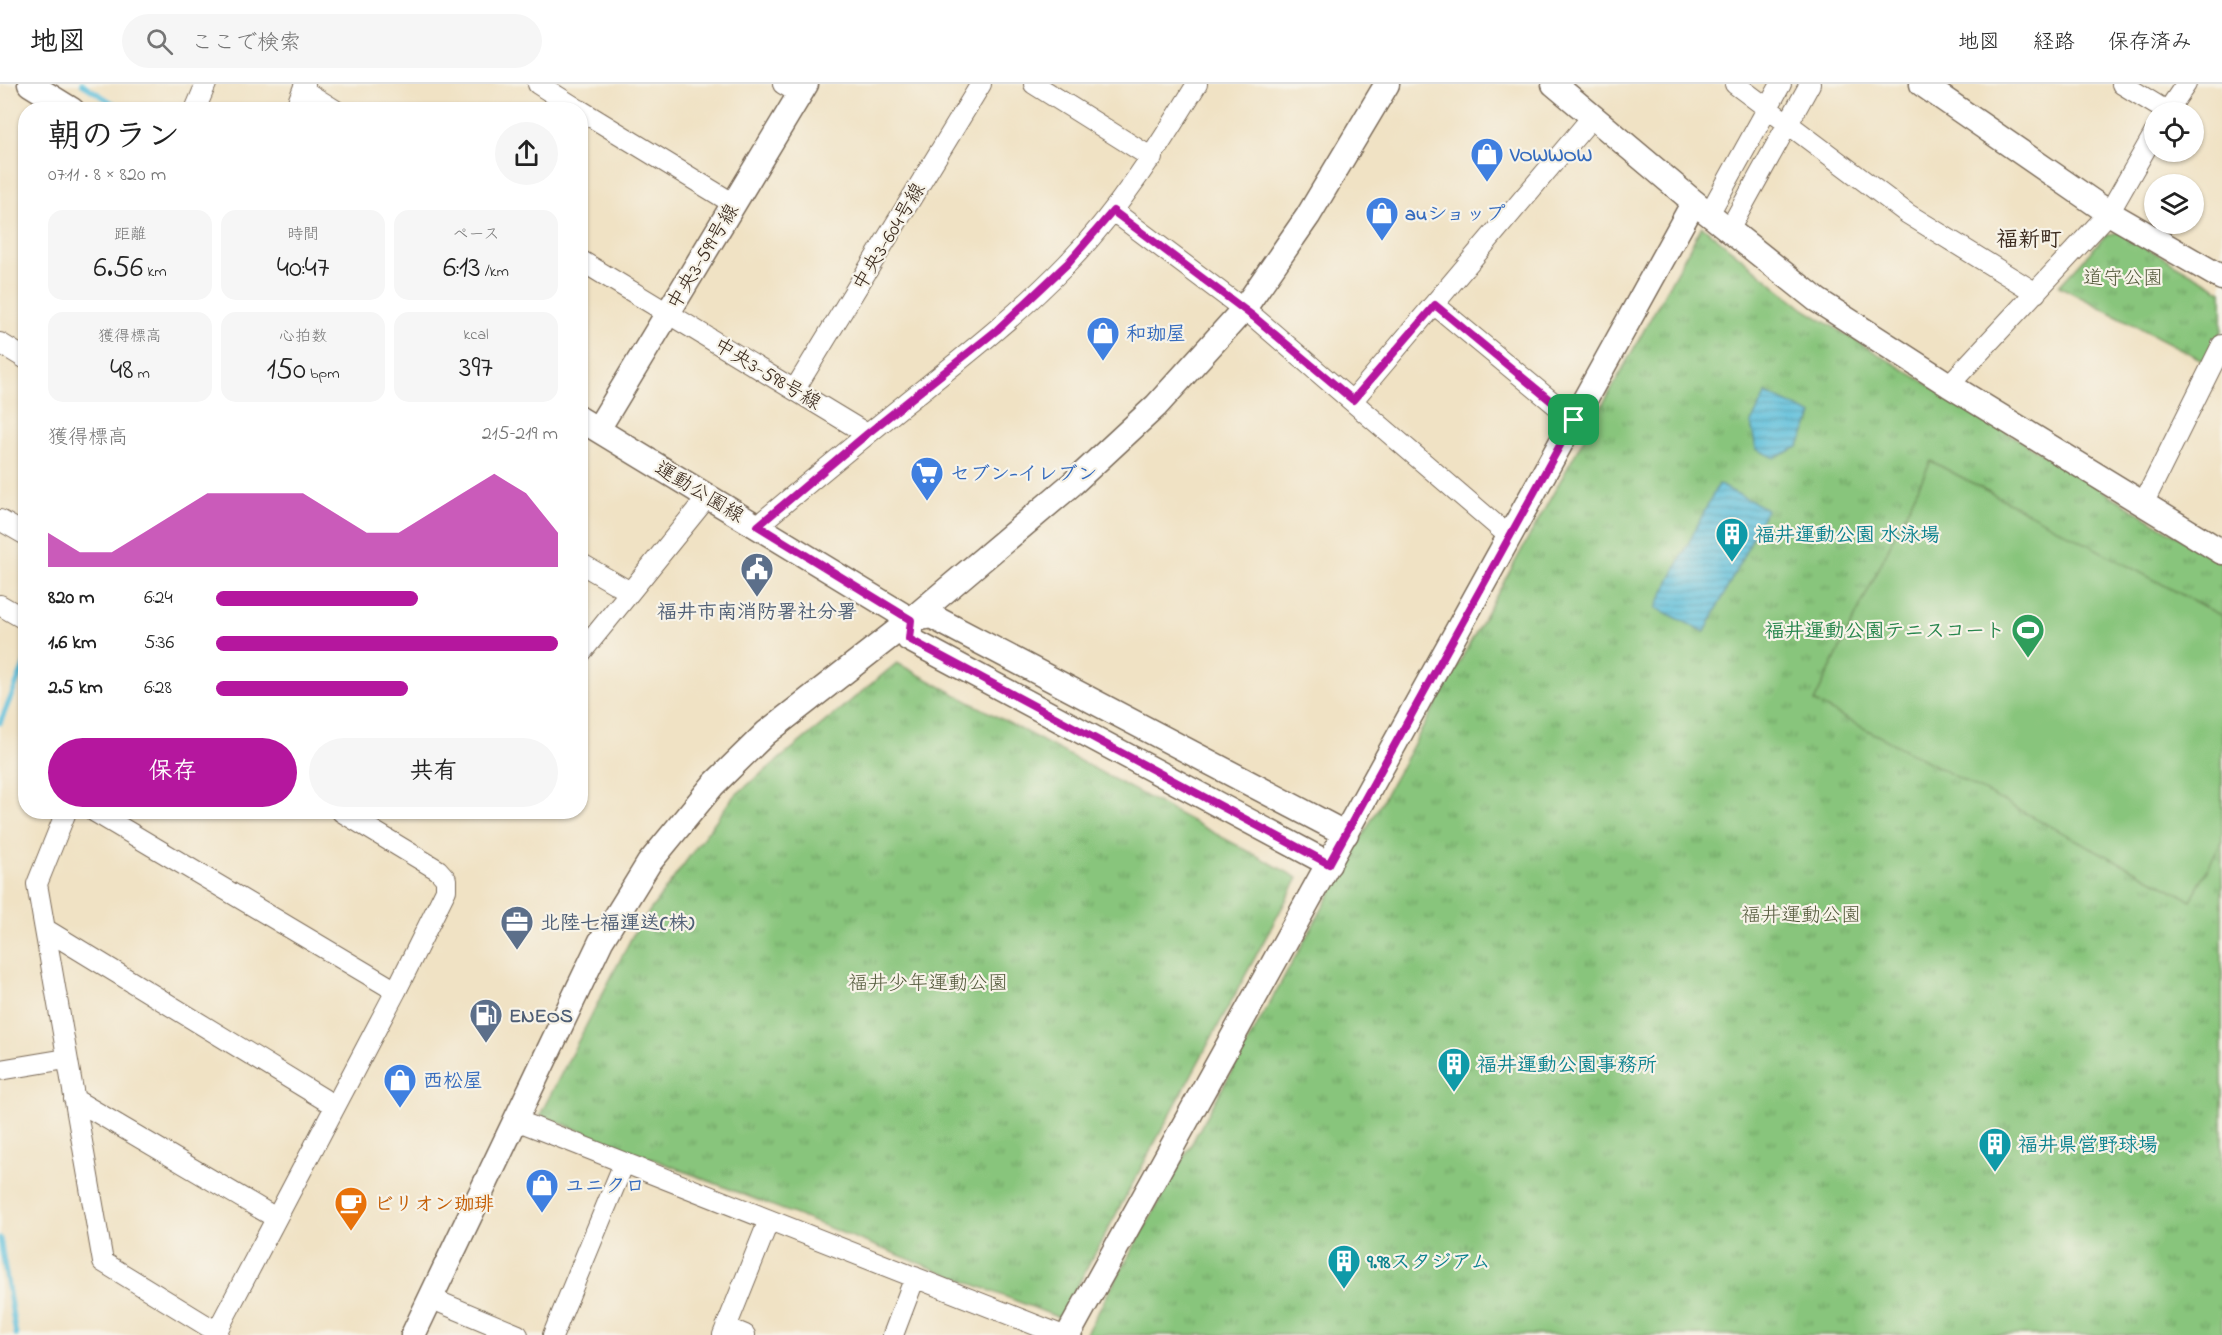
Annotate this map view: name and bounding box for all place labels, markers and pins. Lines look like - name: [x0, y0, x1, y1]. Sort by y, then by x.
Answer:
- shop icon: VOWWOW: [1469, 136, 1505, 183]
- place label: VOWWOW: [1509, 142, 1592, 171]
- shop icon: auショップ: [1364, 195, 1400, 242]
- place label: auショップ: [1405, 201, 1506, 230]
- shop icon: 和珈屋: [1085, 315, 1121, 362]
- place label: 和珈屋: [1126, 321, 1186, 350]
- pin: [1548, 394, 1599, 445]
- supermarket icon: セブン-イレブン: [909, 455, 945, 502]
- place label: セブン-イレブン: [950, 461, 1098, 490]
- building icon: 福井運動公園 水泳場: [1714, 516, 1750, 563]
- place label: 福井運動公園 水泳場: [1755, 522, 1940, 551]
- public building icon: 福井市南消防署社分署: [739, 551, 775, 598]
- place label: 福井市南消防署社分署: [657, 599, 857, 628]
- sports icon: 福井運動公園テニスコート: [2010, 612, 2046, 659]
- place label: 福井運動公園テニスコート: [1765, 618, 2005, 647]
- office icon: 北陸七福運送(株): [499, 904, 535, 951]
- place label: 北陸七福運送(株): [540, 910, 694, 939]
- fuel station icon: ENEOS: [468, 997, 504, 1044]
- place label: ENEOS: [509, 1003, 573, 1032]
- building icon: 福井運動公園事務所: [1436, 1046, 1472, 1093]
- place label: 福井運動公園事務所: [1477, 1052, 1657, 1081]
- shop icon: 西松屋: [382, 1062, 418, 1109]
- place label: 西松屋: [423, 1068, 483, 1097]
- building icon: 福井県営野球場: [1977, 1126, 2013, 1173]
- place label: 福井県営野球場: [2018, 1132, 2158, 1161]
- shop icon: ユニクロ: [524, 1167, 560, 1214]
- place label: ユニクロ: [565, 1173, 645, 1202]
- cafe icon: ビリオン珈琲: [333, 1185, 369, 1232]
- place label: ビリオン珈琲: [374, 1191, 494, 1220]
- building icon: 9.98スタジアム: [1326, 1243, 1362, 1290]
- place label: 9.98スタジアム: [1366, 1249, 1491, 1278]

